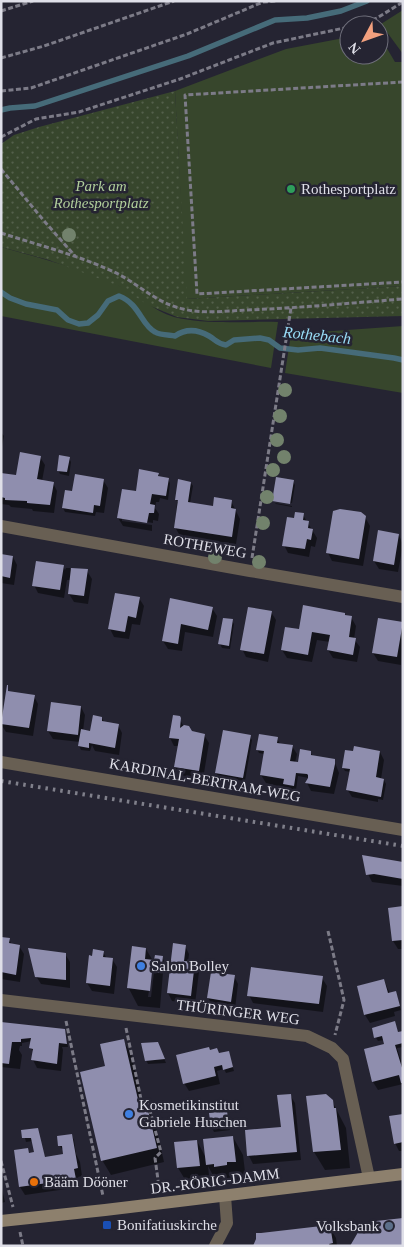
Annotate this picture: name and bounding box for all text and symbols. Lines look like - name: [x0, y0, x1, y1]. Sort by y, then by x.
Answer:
- north arrow: [339, 15, 389, 65]
- text: N: [346, 39, 364, 57]
- park label: Park am Rothesportplatz: [52, 178, 149, 211]
- place label: Rothesportplatz: [301, 181, 396, 197]
- marker: Rothesportplatz: [285, 183, 297, 195]
- water label: Rothebach: [281, 323, 352, 347]
- street label: ROTHEWEG: [162, 531, 248, 561]
- street label: KARDINAL-BERTRAM-WEG: [108, 755, 302, 805]
- place label: Salon Bolley: [151, 958, 229, 974]
- marker: Salon Bolley: [135, 960, 147, 972]
- street label: THÜRINGER WEG: [175, 996, 301, 1028]
- place label: Kosmetikinstitut Gabriele Huschen: [139, 1097, 247, 1130]
- marker: Kosmetikinstitut Gabriele Huschen: [123, 1108, 135, 1120]
- street label: DR.-RÖRIG-DAMM: [150, 1165, 280, 1197]
- place label: Bääm Dööner: [44, 1174, 128, 1190]
- marker: Bääm Dööner: [28, 1176, 40, 1188]
- place label: Bonifatiuskirche: [117, 1217, 217, 1233]
- place label: Volksbank: [316, 1218, 379, 1234]
- marker: Bonifatiuskirche: [101, 1219, 113, 1231]
- marker: Volksbank: [383, 1220, 395, 1232]

